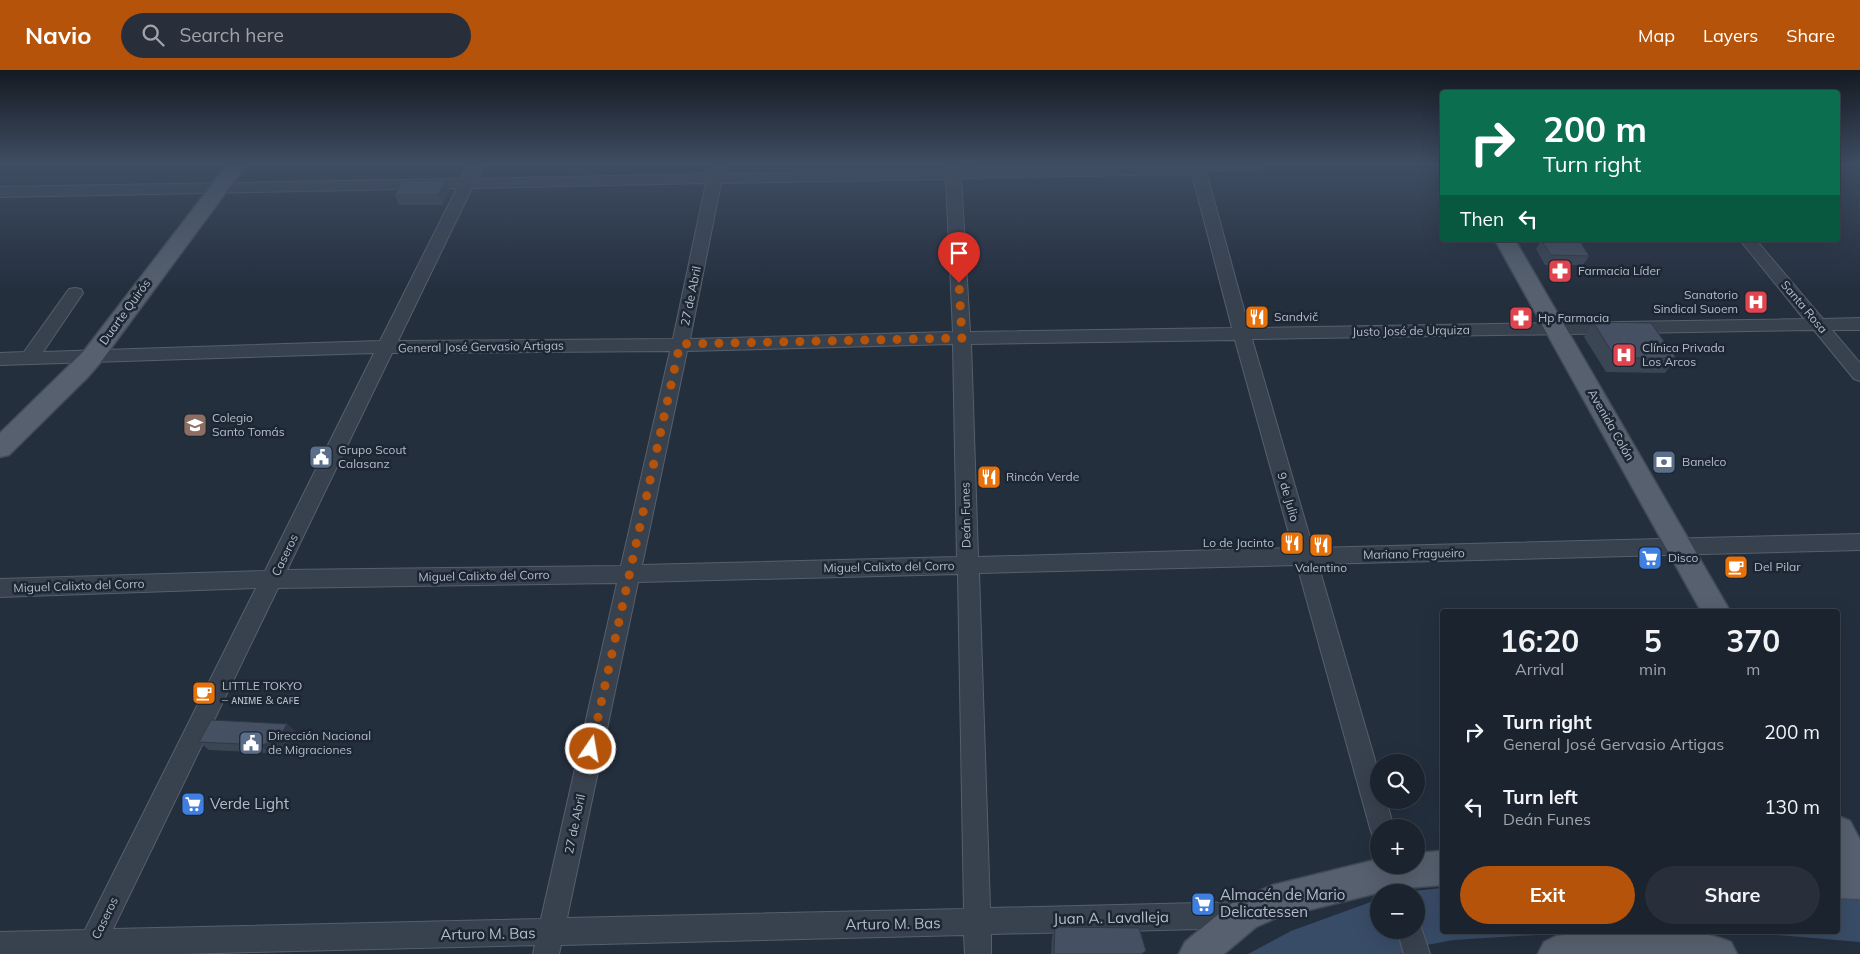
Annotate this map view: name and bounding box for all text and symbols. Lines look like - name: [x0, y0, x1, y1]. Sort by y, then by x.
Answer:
- search box: [121, 13, 471, 58]
- text: Navio: [25, 20, 91, 50]
- icon: search: [139, 21, 167, 49]
- text: Search here: [179, 23, 284, 47]
- text: Map: [1638, 24, 1675, 47]
- text: Layers: [1703, 24, 1758, 47]
- text: Share: [1786, 24, 1835, 47]
- text: 200 m: [1543, 107, 1647, 151]
- icon: right: [1460, 110, 1525, 175]
- text: Turn right: [1543, 150, 1641, 178]
- icon: left: [1514, 205, 1542, 233]
- text: Then: [1460, 207, 1504, 231]
- pin: [938, 232, 980, 283]
- icon: arrive: [945, 239, 973, 267]
- pharmacy icon: Farmacia Líder: [1547, 258, 1573, 284]
- place label: Farmacia Líder: [1578, 263, 1661, 278]
- street label: 27 de Abril: [677, 265, 704, 327]
- street label: Duarte Quirós: [96, 276, 154, 348]
- street label: Santa Rosa: [1778, 277, 1831, 336]
- place label: Sanatorio Sindical Suoem: [1653, 287, 1738, 316]
- hospital icon: Sanatorio Sindical Suoem: [1743, 289, 1769, 315]
- restaurant icon: Sandvič: [1244, 304, 1270, 330]
- pharmacy icon: Hp Farmacia: [1508, 305, 1534, 331]
- place label: Sandvič: [1274, 309, 1318, 324]
- place label: Hp Farmacia: [1538, 310, 1609, 325]
- street label: Justo José de Urquiza: [1352, 322, 1470, 339]
- street label: General José Gervasio Artigas: [398, 338, 564, 355]
- place label: Clínica Privada Los Arcos: [1642, 340, 1725, 369]
- hospital icon: Clínica Privada Los Arcos: [1611, 342, 1637, 368]
- street label: Avenida Colón: [1585, 386, 1638, 463]
- place label: Colegio Santo Tomás: [212, 410, 285, 439]
- school or university icon: Colegio Santo Tomás: [182, 412, 208, 438]
- place label: Grupo Scout Calasanz: [338, 442, 407, 471]
- public building icon: Grupo Scout Calasanz: [308, 444, 334, 470]
- bank icon: Banelco: [1651, 449, 1677, 475]
- place label: Banelco: [1682, 454, 1727, 469]
- restaurant icon: Rincón Verde: [976, 464, 1002, 490]
- place label: Rincón Verde: [1006, 469, 1079, 484]
- street label: 9 de Julio: [1274, 470, 1303, 523]
- street label: Deán Funes: [957, 482, 974, 548]
- restaurant icon: Lo de Jacinto: [1279, 530, 1305, 556]
- street label: Caseros: [268, 531, 301, 578]
- restaurant icon: Valentino: [1308, 532, 1334, 558]
- place label: Lo de Jacinto: [1203, 535, 1274, 550]
- street label: Mariano Fragueiro: [1363, 545, 1465, 562]
- supermarket icon: Disco: [1637, 545, 1663, 571]
- place label: Disco: [1668, 550, 1699, 565]
- cafe icon: Del Pilar: [1723, 554, 1749, 580]
- street label: Miguel Calixto del Corro: [823, 558, 955, 575]
- place label: Del Pilar: [1754, 559, 1801, 574]
- place label: Valentino: [1295, 560, 1347, 575]
- street label: Miguel Calixto del Corro: [418, 567, 550, 584]
- street label: Miguel Calixto del Corro: [13, 576, 145, 595]
- text: 16:20: [1500, 622, 1579, 660]
- text: 5: [1644, 622, 1662, 660]
- text: 370: [1726, 622, 1780, 660]
- text: Arrival: [1515, 659, 1564, 679]
- text: min: [1639, 659, 1666, 679]
- text: m: [1746, 659, 1760, 679]
- place label: LITTLE TOKYO – ᴀɴɪᴍᴇ & ᴄᴀꜰᴇ: [222, 678, 302, 707]
- cafe icon: LITTLE TOKYO – ᴀɴɪᴍᴇ & ᴄᴀꜰᴇ: [191, 680, 217, 706]
- text: Turn right: [1503, 710, 1592, 734]
- icon: right: [1460, 718, 1488, 746]
- text: 200 m: [1764, 720, 1820, 744]
- position arrow: [564, 722, 616, 774]
- place label: Dirección Nacional de Migraciones: [268, 728, 371, 757]
- public building icon: Dirección Nacional de Migraciones: [238, 730, 264, 756]
- text: General José Gervasio Artigas: [1503, 734, 1724, 754]
- map controls: [1370, 754, 1425, 939]
- button: search: [1370, 754, 1425, 809]
- text: Turn left: [1503, 785, 1578, 809]
- supermarket icon: Verde Light: [180, 791, 206, 817]
- street label: 27 de Abril: [561, 793, 588, 855]
- icon: left: [1460, 793, 1488, 821]
- place label: Verde Light: [210, 794, 289, 813]
- text: 130 m: [1764, 795, 1820, 819]
- text: Deán Funes: [1503, 809, 1591, 829]
- button: +: [1370, 819, 1425, 874]
- button: Exit: [1460, 866, 1635, 924]
- button: Share: [1645, 866, 1820, 924]
- button: −: [1370, 884, 1425, 939]
- place label: Almacén de Mario Delicatessen: [1220, 885, 1345, 921]
- supermarket icon: Almacén de Mario Delicatessen: [1190, 891, 1216, 917]
- street label: Caseros: [88, 894, 121, 941]
- street label: Juan A. Lavalleja: [1053, 907, 1169, 928]
- street label: Arturo M. Bas: [845, 913, 941, 934]
- street label: Arturo M. Bas: [440, 923, 536, 944]

